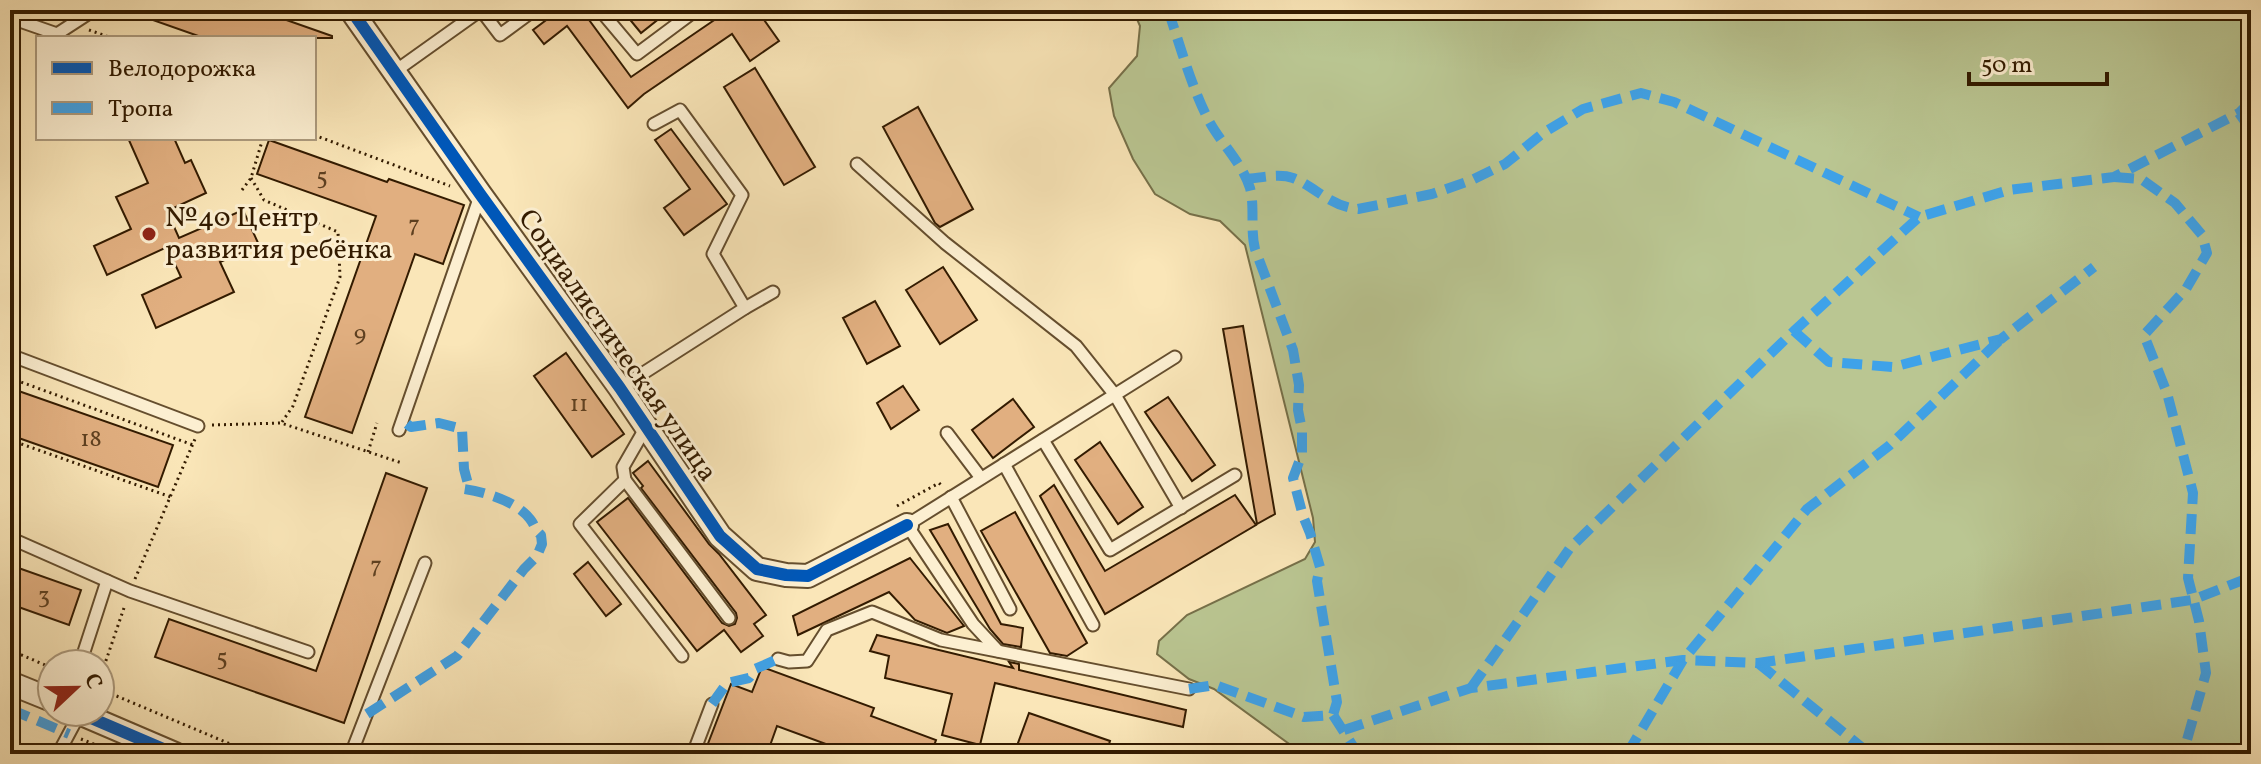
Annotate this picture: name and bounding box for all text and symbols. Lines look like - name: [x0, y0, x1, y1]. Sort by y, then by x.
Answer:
- legend: [36, 36, 316, 140]
- scale bar: [1969, 36, 2107, 86]
- text: 50 m: [1981, 49, 2033, 83]
- text: Велодорожка: [108, 53, 256, 87]
- text: Тропа: [108, 93, 174, 127]
- house number: 5: [316, 161, 328, 195]
- place label: №40 Центр развития ребёнка: [165, 199, 393, 270]
- street label: Социалистическая улица: [508, 202, 726, 490]
- house number: 7: [408, 209, 420, 243]
- marker: №40 Центр развития ребёнка: [140, 225, 158, 243]
- house number: 9: [354, 318, 366, 352]
- house number: 11: [570, 388, 588, 422]
- house number: 18: [80, 423, 102, 457]
- house number: 7: [370, 550, 382, 584]
- house number: 3: [38, 580, 50, 614]
- house number: 5: [216, 642, 228, 676]
- north arrow: [36, 648, 116, 728]
- text: С: [75, 669, 109, 694]

